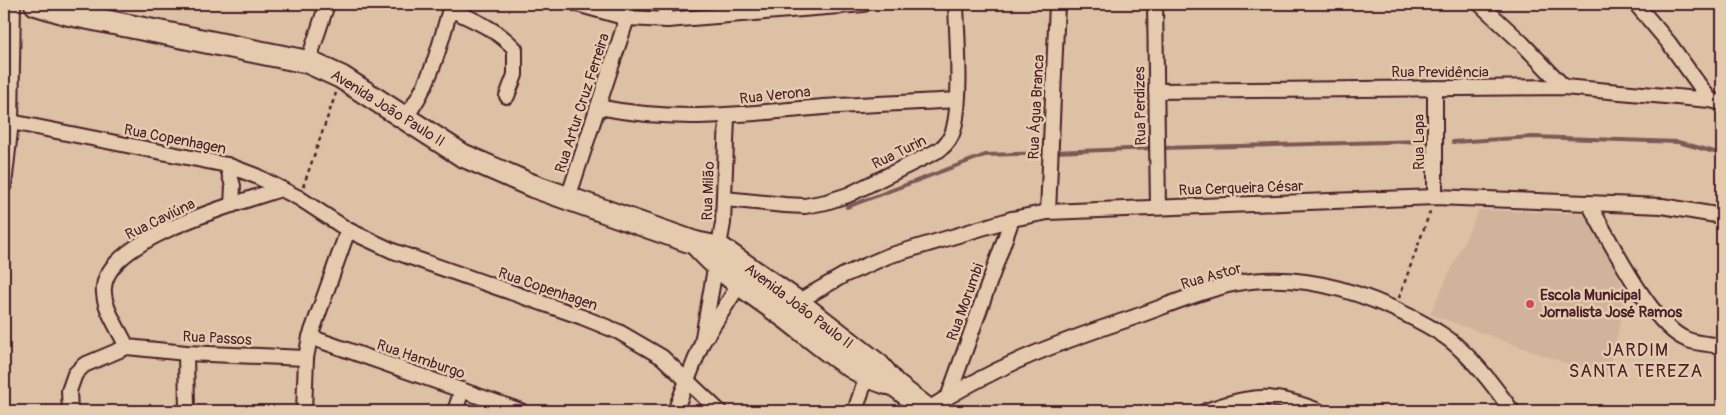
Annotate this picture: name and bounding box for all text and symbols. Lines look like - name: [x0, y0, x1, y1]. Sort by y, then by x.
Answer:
- street label: Rua Artur Cruz Ferreira: [551, 31, 614, 175]
- street label: Rua Água Branca: [1024, 54, 1049, 160]
- street label: Rua Previdência: [1391, 63, 1489, 82]
- street label: Avenida João Paulo II: [327, 66, 448, 151]
- street label: Rua Perdizes: [1130, 66, 1151, 146]
- street label: Rua Verona: [739, 82, 812, 109]
- street label: Rua Lapa: [1410, 114, 1429, 170]
- street label: Rua Copenhagen: [122, 120, 228, 159]
- street label: Rua Turin: [869, 131, 930, 174]
- street label: Rua Milão: [698, 161, 719, 221]
- street label: Rua Cerqueira César: [1178, 177, 1304, 200]
- street label: Rua Caviúna: [122, 194, 198, 245]
- street label: Avenida João Paulo II: [741, 259, 857, 353]
- street label: Rua Astor: [1179, 259, 1244, 294]
- street label: Rua Morumbi: [943, 260, 988, 344]
- street label: Rua Copenhagen: [496, 264, 600, 315]
- place label: Escola Municipal Jornalista José Ramos: [1540, 286, 1682, 322]
- marker: Escola Municipal Jornalista José Ramos: [1524, 298, 1536, 310]
- street label: Rua Passos: [182, 327, 252, 350]
- street label: Rua Hamburgo: [374, 335, 467, 383]
- district label: JARDIM SANTA TEREZA: [1569, 339, 1703, 383]

